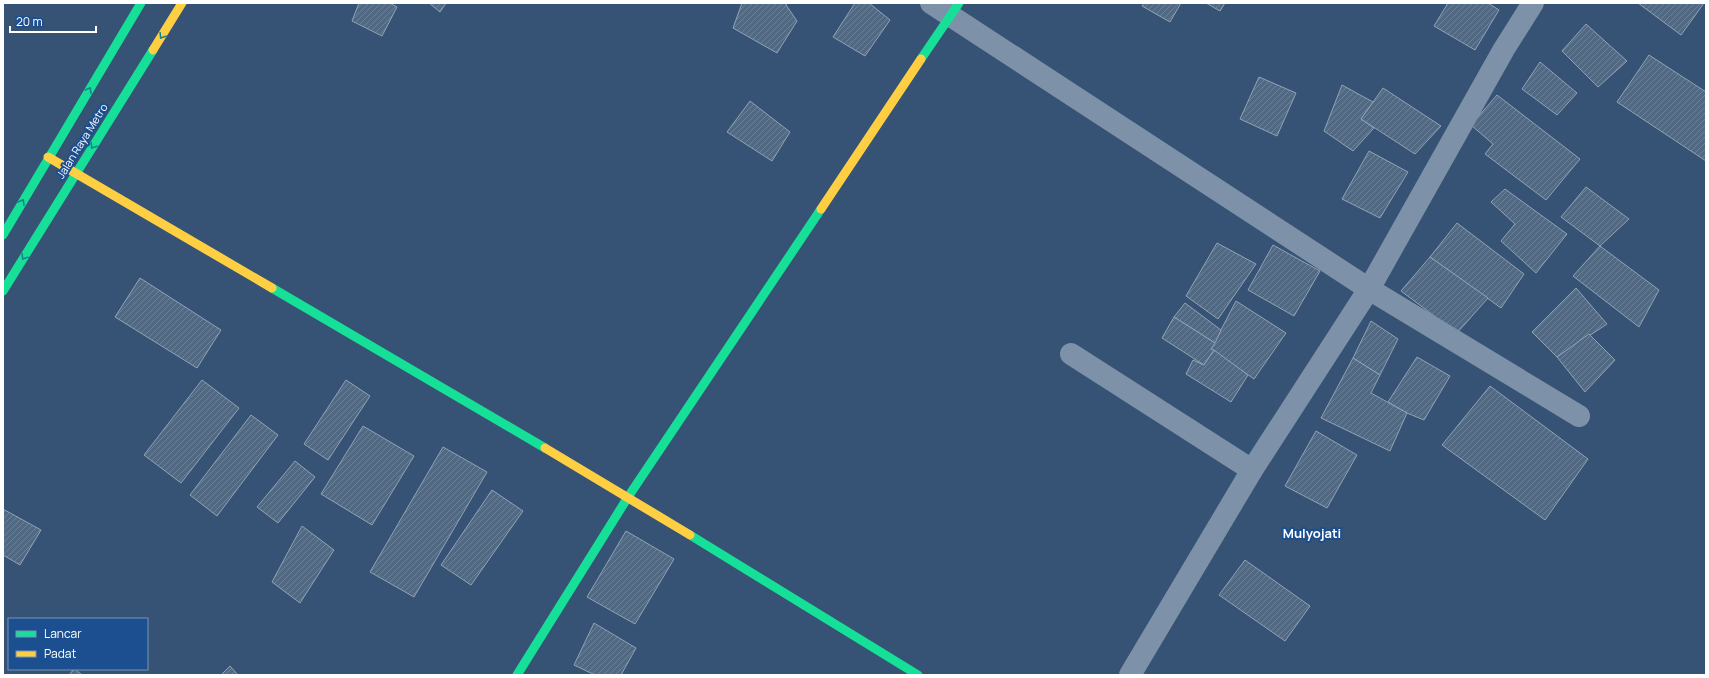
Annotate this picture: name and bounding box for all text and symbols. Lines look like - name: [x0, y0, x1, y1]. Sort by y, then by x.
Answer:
- scale bar: [10, 8, 96, 34]
- text: 20 m: [16, 13, 43, 30]
- one-way arrow: [159, 32, 166, 39]
- one-way arrow: [84, 87, 91, 94]
- street label: Jalan Raya Metro: [53, 100, 111, 181]
- one-way arrow: [90, 142, 98, 149]
- one-way arrow: [18, 198, 25, 206]
- one-way arrow: [22, 253, 29, 260]
- district label: Mulyojati: [1283, 524, 1341, 542]
- legend: [8, 618, 148, 670]
- text: Lancar: [44, 625, 82, 642]
- text: Padat: [44, 645, 76, 662]

